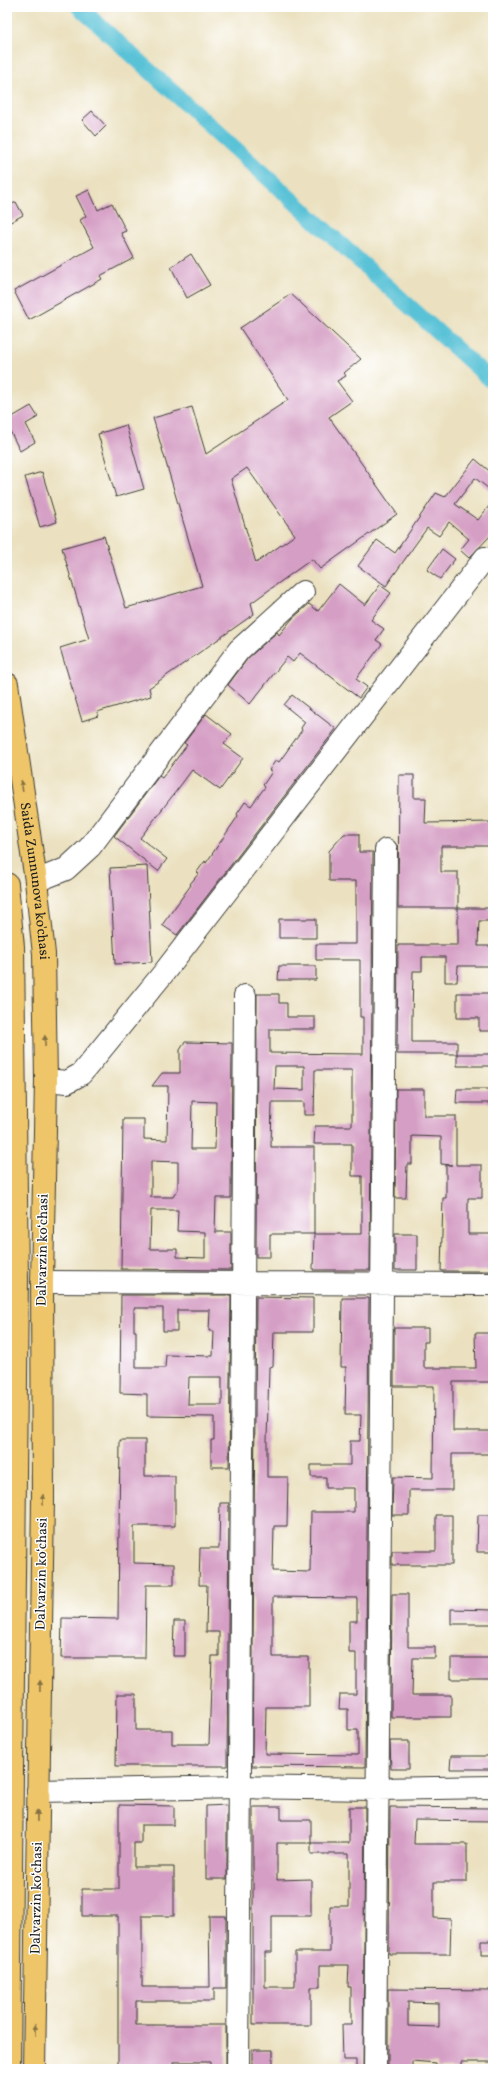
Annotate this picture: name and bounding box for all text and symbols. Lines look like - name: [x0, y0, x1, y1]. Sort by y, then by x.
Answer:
- one-way arrow: [19, 780, 25, 792]
- street label: Saida Zunnunova ko'chasi: [15, 801, 54, 960]
- one-way arrow: [42, 1034, 48, 1047]
- street label: Dalvarzin koʻchasi: [33, 1194, 53, 1306]
- one-way arrow: [40, 1493, 46, 1506]
- street label: Dalvarzin koʻchasi: [32, 1518, 52, 1630]
- one-way arrow: [37, 1679, 43, 1692]
- one-way arrow: [34, 1810, 41, 1822]
- street label: Dalvarzin koʻchasi: [27, 1842, 47, 1954]
- one-way arrow: [32, 2023, 38, 2036]

